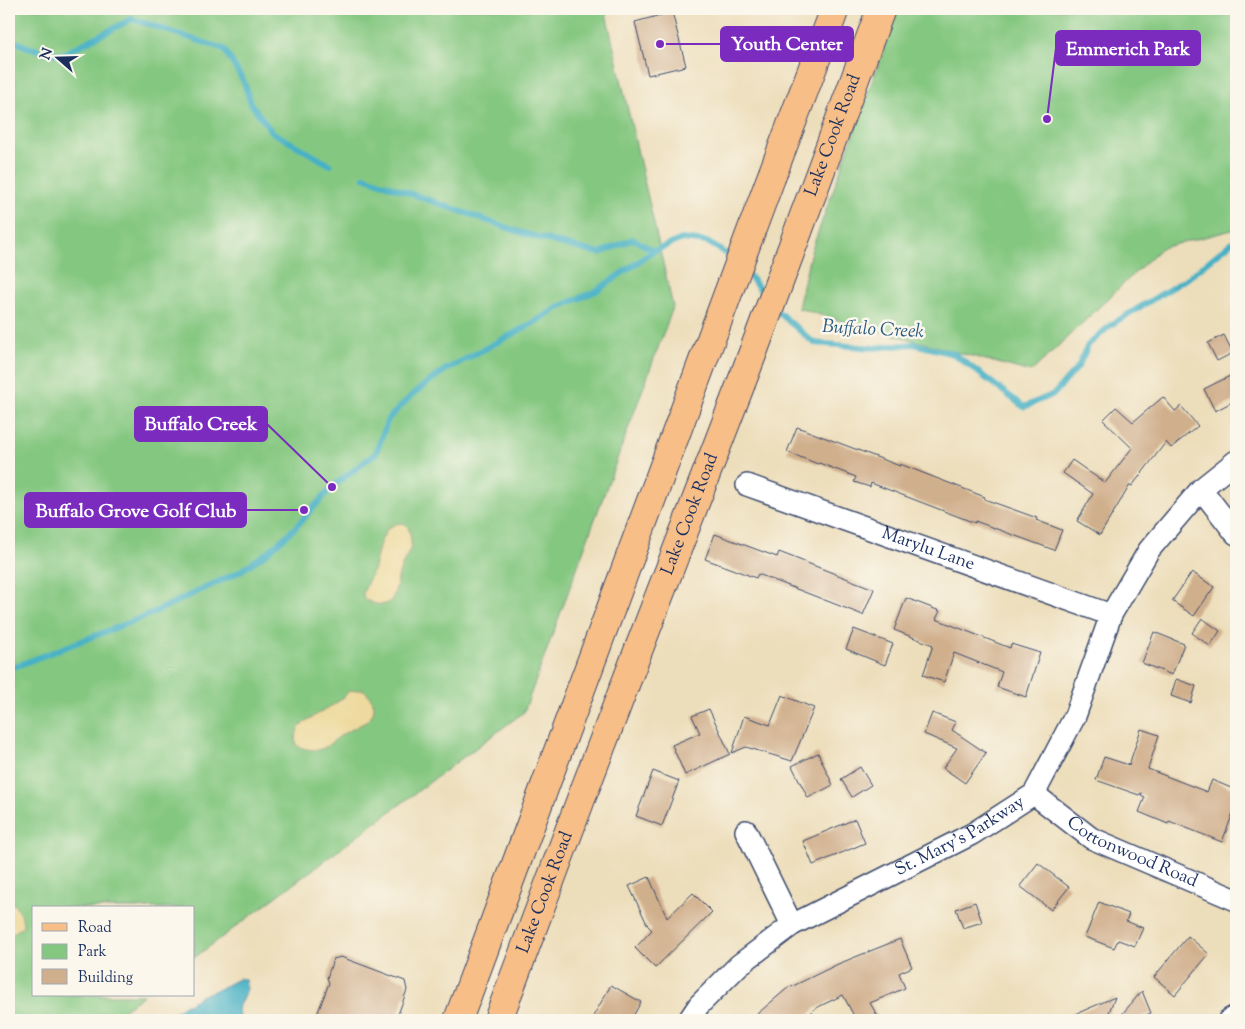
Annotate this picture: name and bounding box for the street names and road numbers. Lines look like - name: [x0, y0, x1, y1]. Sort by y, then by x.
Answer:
- street label: Lake Cook Road: [799, 71, 868, 200]
- street label: Lake Cook Road: [655, 450, 726, 579]
- street label: Marylu Lane: [878, 521, 978, 578]
- street label: St. Mary's Parkway: [891, 790, 1030, 884]
- street label: Cottonwood Road: [1060, 810, 1201, 895]
- street label: Lake Cook Road: [511, 828, 581, 957]

